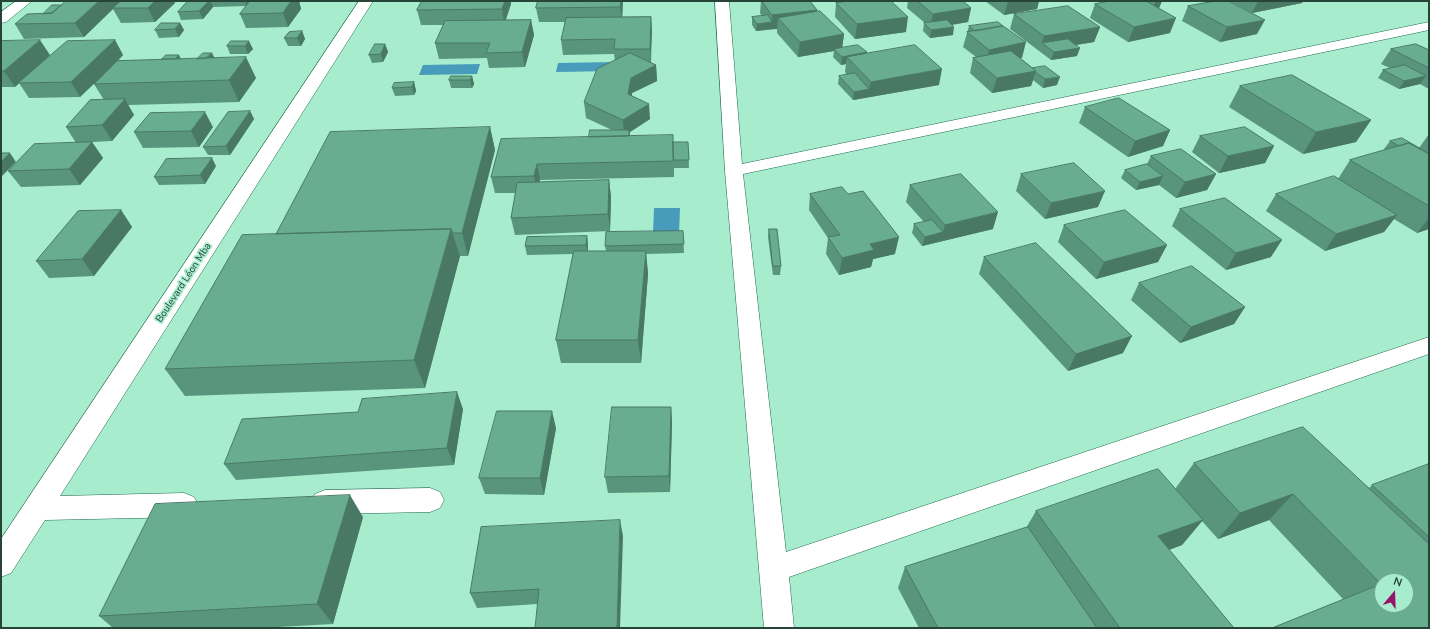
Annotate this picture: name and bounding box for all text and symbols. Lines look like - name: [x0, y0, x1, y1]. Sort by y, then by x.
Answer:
- street label: Boulevard Léon Mba: [154, 241, 214, 325]
- north arrow: [1374, 573, 1414, 613]
- text: N: [1391, 574, 1404, 591]

